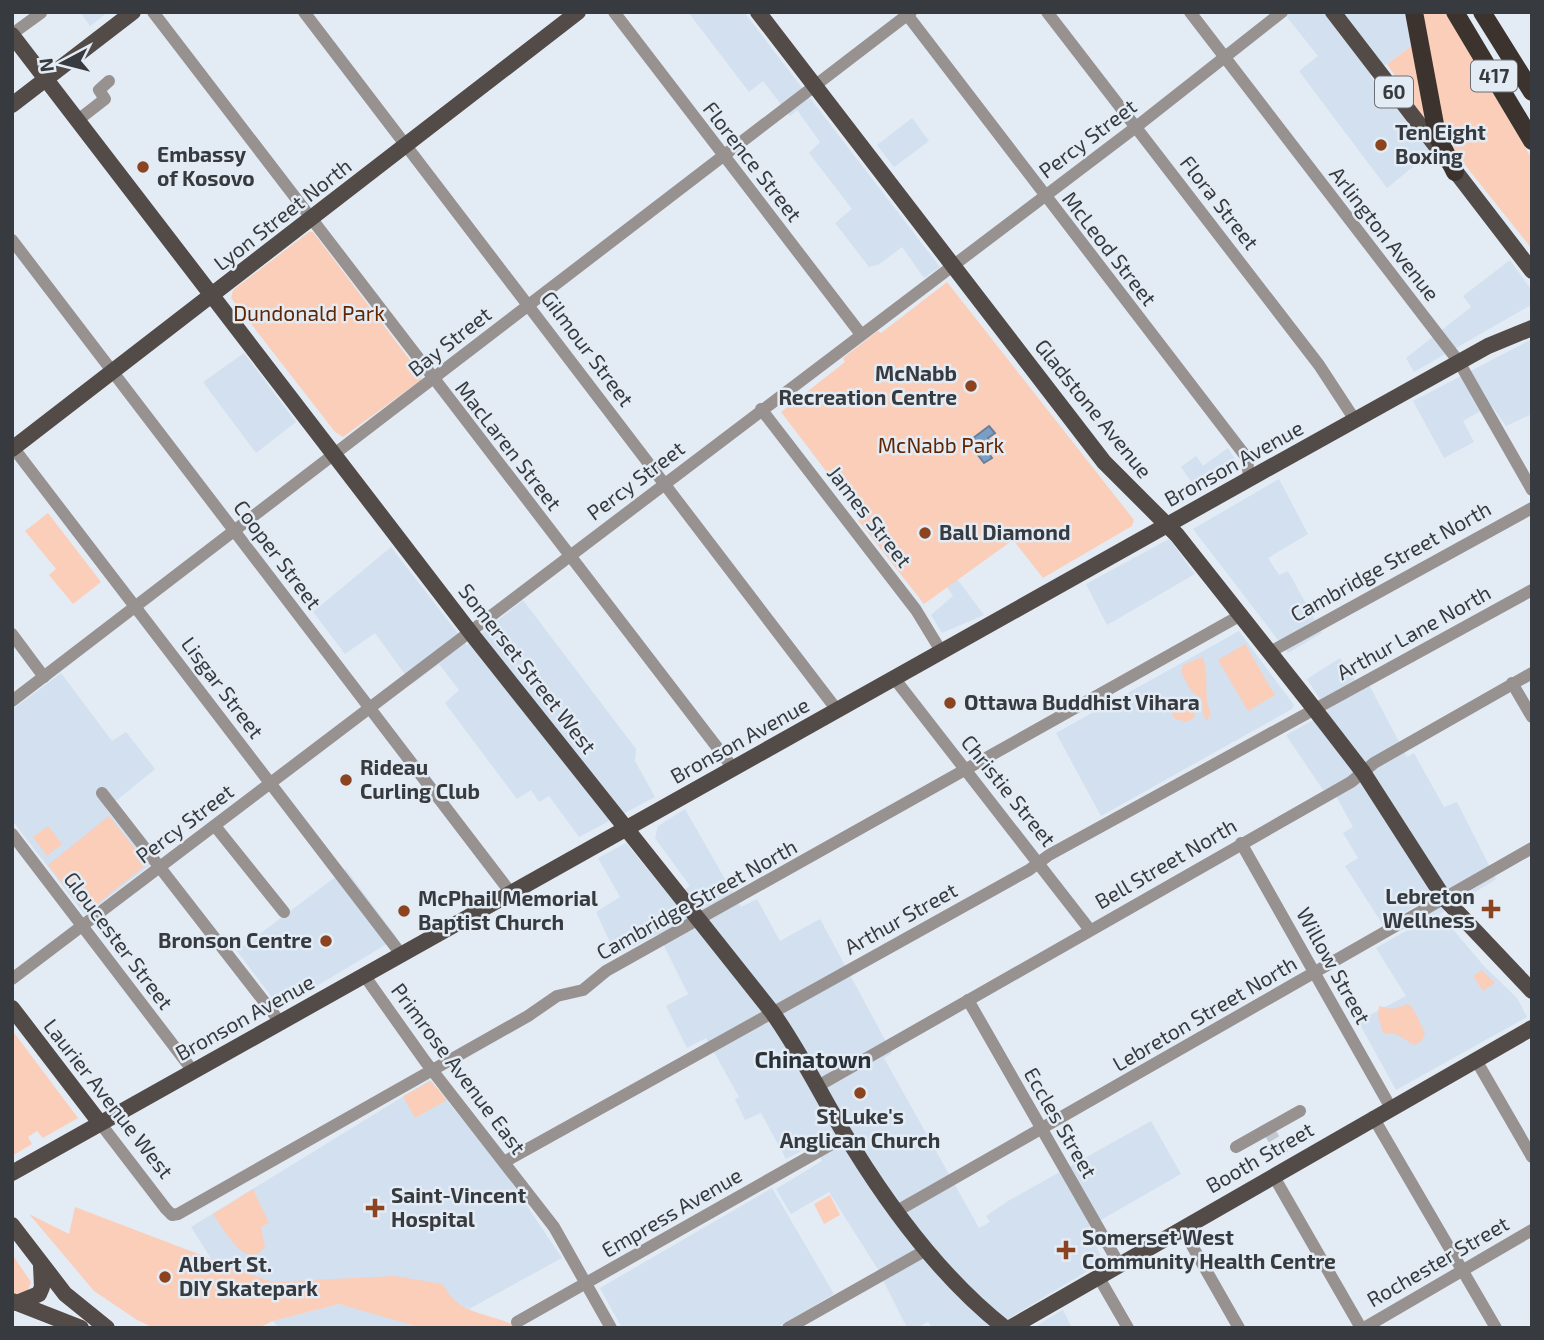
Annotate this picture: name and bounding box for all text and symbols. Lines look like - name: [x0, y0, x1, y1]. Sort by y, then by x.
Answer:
- north arrow: [28, 28, 98, 98]
- text: N: [33, 57, 58, 73]
- road number: 417: [1471, 60, 1517, 92]
- road number: 60: [1375, 76, 1413, 108]
- street label: Percy Street: [1033, 93, 1141, 183]
- street label: Florence Street: [699, 96, 808, 226]
- place label: Ten Eight Boxing: [1395, 119, 1486, 168]
- marker: Ten Eight Boxing: [1373, 137, 1389, 153]
- place label: Embassy of Kosovo: [157, 141, 255, 190]
- street label: Flora Street: [1176, 150, 1265, 254]
- street label: Lyon Street North: [208, 152, 356, 275]
- marker: Embassy of Kosovo: [135, 159, 151, 175]
- street label: Arlington Avenue: [1325, 161, 1445, 305]
- street label: McLeod Street: [1058, 186, 1162, 310]
- street label: Gilmour Street: [537, 285, 640, 411]
- park label: Dundonald Park: [233, 300, 385, 325]
- street label: Bay Street: [403, 301, 495, 381]
- street label: Gladstone Avenue: [1030, 334, 1158, 483]
- place label: McNabb Recreation Centre: [778, 360, 957, 409]
- street label: MacLaren Street: [451, 375, 567, 515]
- marker: McNabb Recreation Centre: [963, 378, 979, 394]
- street label: Bronson Avenue: [1160, 414, 1307, 511]
- park label: McNabb Park: [878, 432, 1005, 457]
- street label: Percy Street: [581, 435, 689, 525]
- street label: James Street: [823, 460, 918, 572]
- street label: Cooper Street: [229, 495, 327, 614]
- street label: Cambridge Street North: [1286, 495, 1495, 626]
- place label: Ball Diamond: [939, 519, 1070, 544]
- marker: Ball Diamond: [917, 525, 933, 541]
- street label: Somerset Street West: [454, 578, 602, 758]
- street label: Arthur Lane North: [1332, 579, 1495, 684]
- street label: Lisgar Street: [177, 631, 270, 743]
- place label: Ottawa Buddhist Vihara: [964, 689, 1200, 714]
- street label: Bronson Avenue: [666, 691, 813, 788]
- marker: Ottawa Buddhist Vihara: [942, 695, 958, 711]
- street label: Christie Street: [957, 729, 1062, 851]
- place label: Rideau Curling Club: [360, 754, 480, 803]
- marker: Rideau Curling Club: [338, 772, 354, 788]
- street label: Percy Street: [130, 778, 238, 868]
- street label: Bell Street North: [1090, 812, 1240, 913]
- street label: Cambridge Street North: [592, 833, 801, 964]
- street label: Gloucester Street: [59, 866, 179, 1014]
- street label: Arthur Street: [840, 877, 961, 959]
- place label: Lebreton Wellness: [1382, 883, 1475, 932]
- place label: McPhail Memorial Baptist Church: [418, 885, 598, 934]
- marker: Lebreton Wellness: [1481, 899, 1501, 919]
- marker: McPhail Memorial Baptist Church: [396, 903, 412, 919]
- street label: Willow Street: [1292, 903, 1377, 1028]
- place label: Bronson Centre: [158, 927, 312, 952]
- marker: Bronson Centre: [318, 933, 334, 949]
- street label: Lebreton Street North: [1108, 950, 1301, 1076]
- street label: Bronson Avenue: [171, 968, 318, 1065]
- street label: Primrose Avenue East: [387, 978, 532, 1159]
- street label: Laurier Avenue West: [39, 1013, 179, 1183]
- district label: Chinatown: [755, 1045, 871, 1073]
- street label: Eccles Street: [1020, 1063, 1103, 1182]
- marker: St Luke's Anglican Church: [852, 1085, 868, 1101]
- place label: St Luke's Anglican Church: [780, 1103, 940, 1152]
- street label: Booth Street: [1201, 1116, 1318, 1198]
- street label: Empress Avenue: [597, 1161, 746, 1262]
- place label: Saint-Vincent Hospital: [391, 1182, 526, 1231]
- marker: Saint-Vincent Hospital: [365, 1198, 385, 1218]
- street label: Rochester Street: [1362, 1210, 1513, 1311]
- place label: Somerset West Community Health Centre: [1082, 1224, 1336, 1274]
- marker: Somerset West Community Health Centre: [1056, 1240, 1076, 1260]
- place label: Albert St. DIY Skatepark: [179, 1251, 318, 1300]
- marker: Albert St. DIY Skatepark: [157, 1269, 173, 1285]

